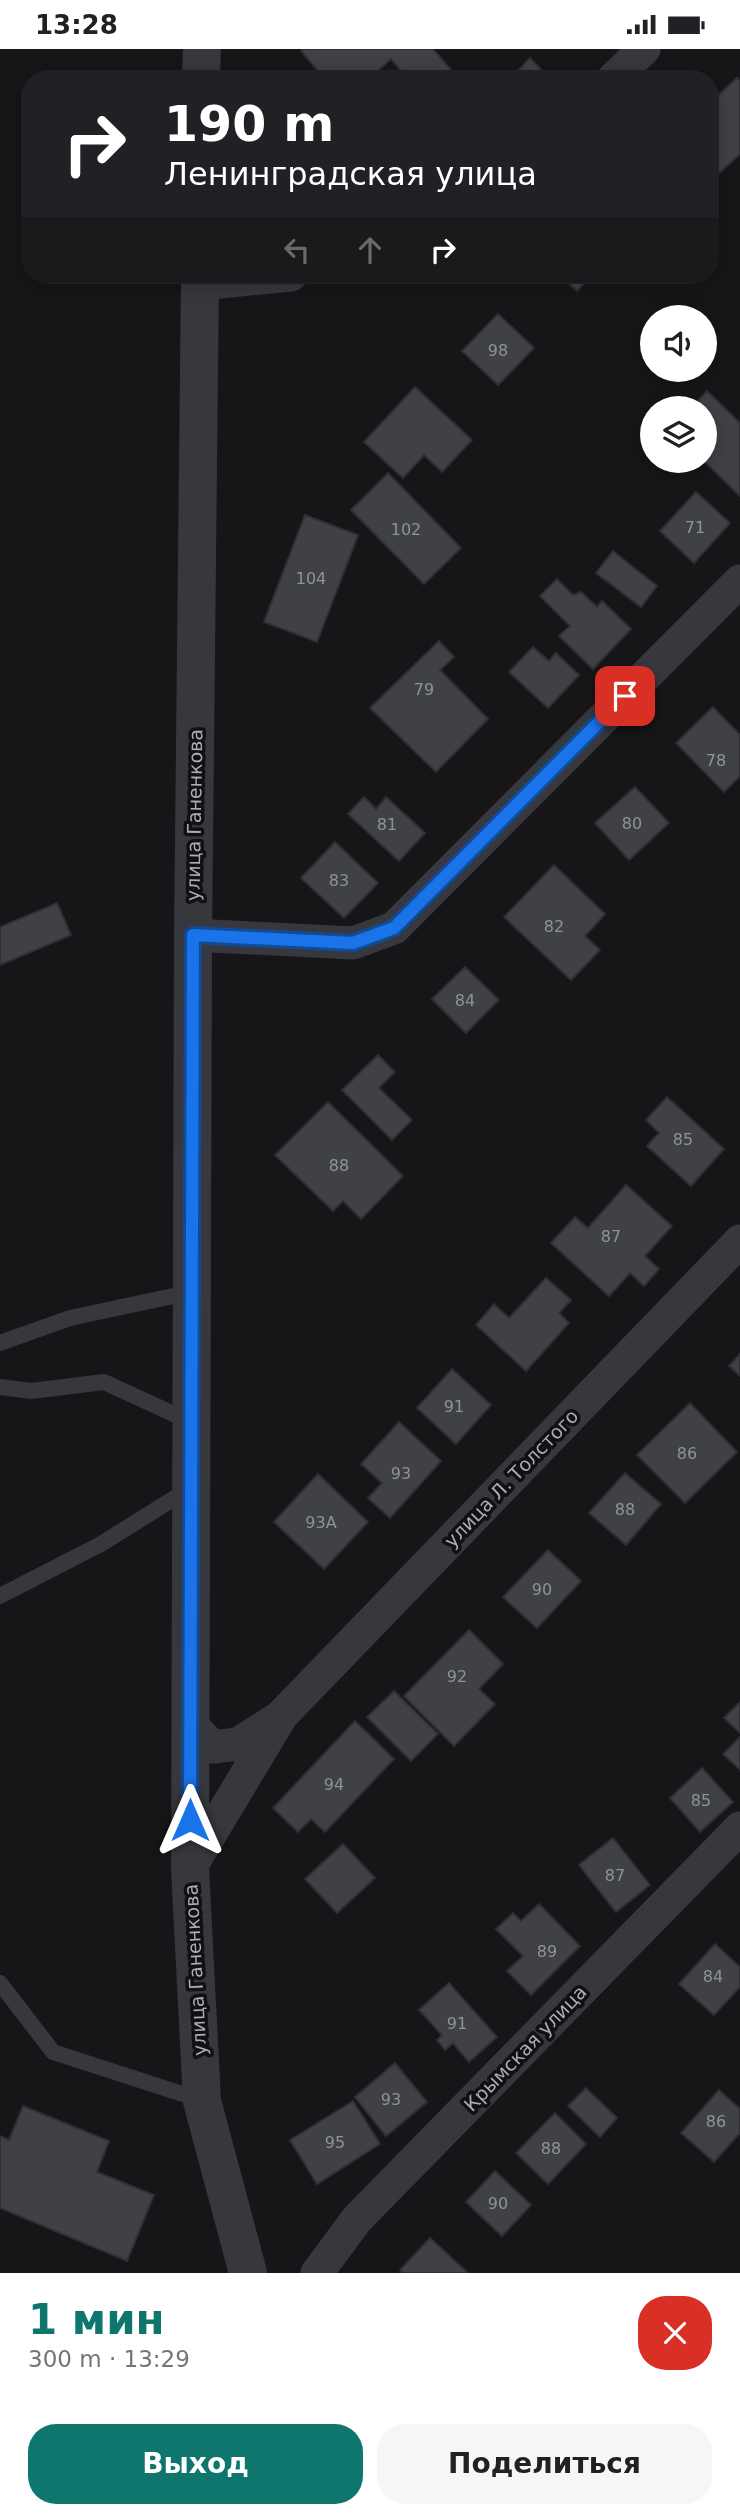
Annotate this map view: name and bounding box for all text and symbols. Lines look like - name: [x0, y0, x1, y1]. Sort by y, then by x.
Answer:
- text: 13:28: [35, 10, 118, 40]
- text: 190 m: [164, 96, 334, 153]
- icon: right: [49, 98, 140, 189]
- text: Ленинградская улица: [164, 155, 537, 193]
- icon: left: [278, 231, 316, 269]
- icon: ahead: [351, 231, 389, 269]
- icon: right: [424, 231, 462, 269]
- map controls: [640, 305, 717, 473]
- button: sound: [640, 305, 717, 382]
- house number: 98: [488, 341, 508, 360]
- button: layers: [640, 396, 717, 473]
- house number: 71: [685, 518, 705, 537]
- house number: 102: [391, 520, 421, 539]
- house number: 104: [296, 569, 326, 588]
- pin: [595, 666, 655, 726]
- icon: arrive: [606, 677, 644, 715]
- house number: 79: [414, 680, 434, 699]
- street label: улица Ганенкова: [182, 729, 206, 901]
- house number: 78: [706, 751, 726, 770]
- house number: 80: [622, 814, 642, 833]
- house number: 81: [377, 815, 397, 834]
- house number: 83: [329, 871, 349, 890]
- house number: 82: [544, 917, 564, 936]
- house number: 84: [455, 991, 475, 1010]
- house number: 85: [673, 1130, 693, 1149]
- house number: 88: [329, 1156, 349, 1175]
- house number: 87: [601, 1227, 621, 1246]
- house number: 91: [444, 1397, 464, 1416]
- street label: улица Л. Толстого: [440, 1405, 582, 1551]
- house number: 86: [677, 1444, 697, 1463]
- house number: 93: [391, 1464, 411, 1483]
- house number: 88: [615, 1500, 635, 1519]
- house number: 93А: [305, 1513, 337, 1532]
- house number: 90: [532, 1580, 552, 1599]
- house number: 92: [447, 1667, 467, 1686]
- house number: 94: [324, 1775, 344, 1794]
- position arrow: [153, 1783, 227, 1857]
- house number: 85: [691, 1791, 711, 1810]
- house number: 87: [605, 1866, 625, 1885]
- street label: улица Ганенкова: [180, 1884, 210, 2056]
- house number: 89: [537, 1942, 557, 1961]
- house number: 84: [703, 1967, 723, 1986]
- street label: Крымская улица: [459, 1981, 591, 2115]
- house number: 91: [447, 2014, 467, 2033]
- house number: 93: [381, 2090, 401, 2109]
- house number: 86: [706, 2112, 726, 2131]
- house number: 95: [325, 2133, 345, 2152]
- house number: 88: [541, 2139, 561, 2158]
- house number: 90: [488, 2194, 508, 2213]
- text: 1 мин: [28, 2295, 165, 2344]
- button: close: [638, 2296, 712, 2370]
- text: 300 m · 13:29: [28, 2346, 190, 2372]
- button: Выход: [28, 2424, 363, 2504]
- button: Поделиться: [377, 2424, 712, 2504]

